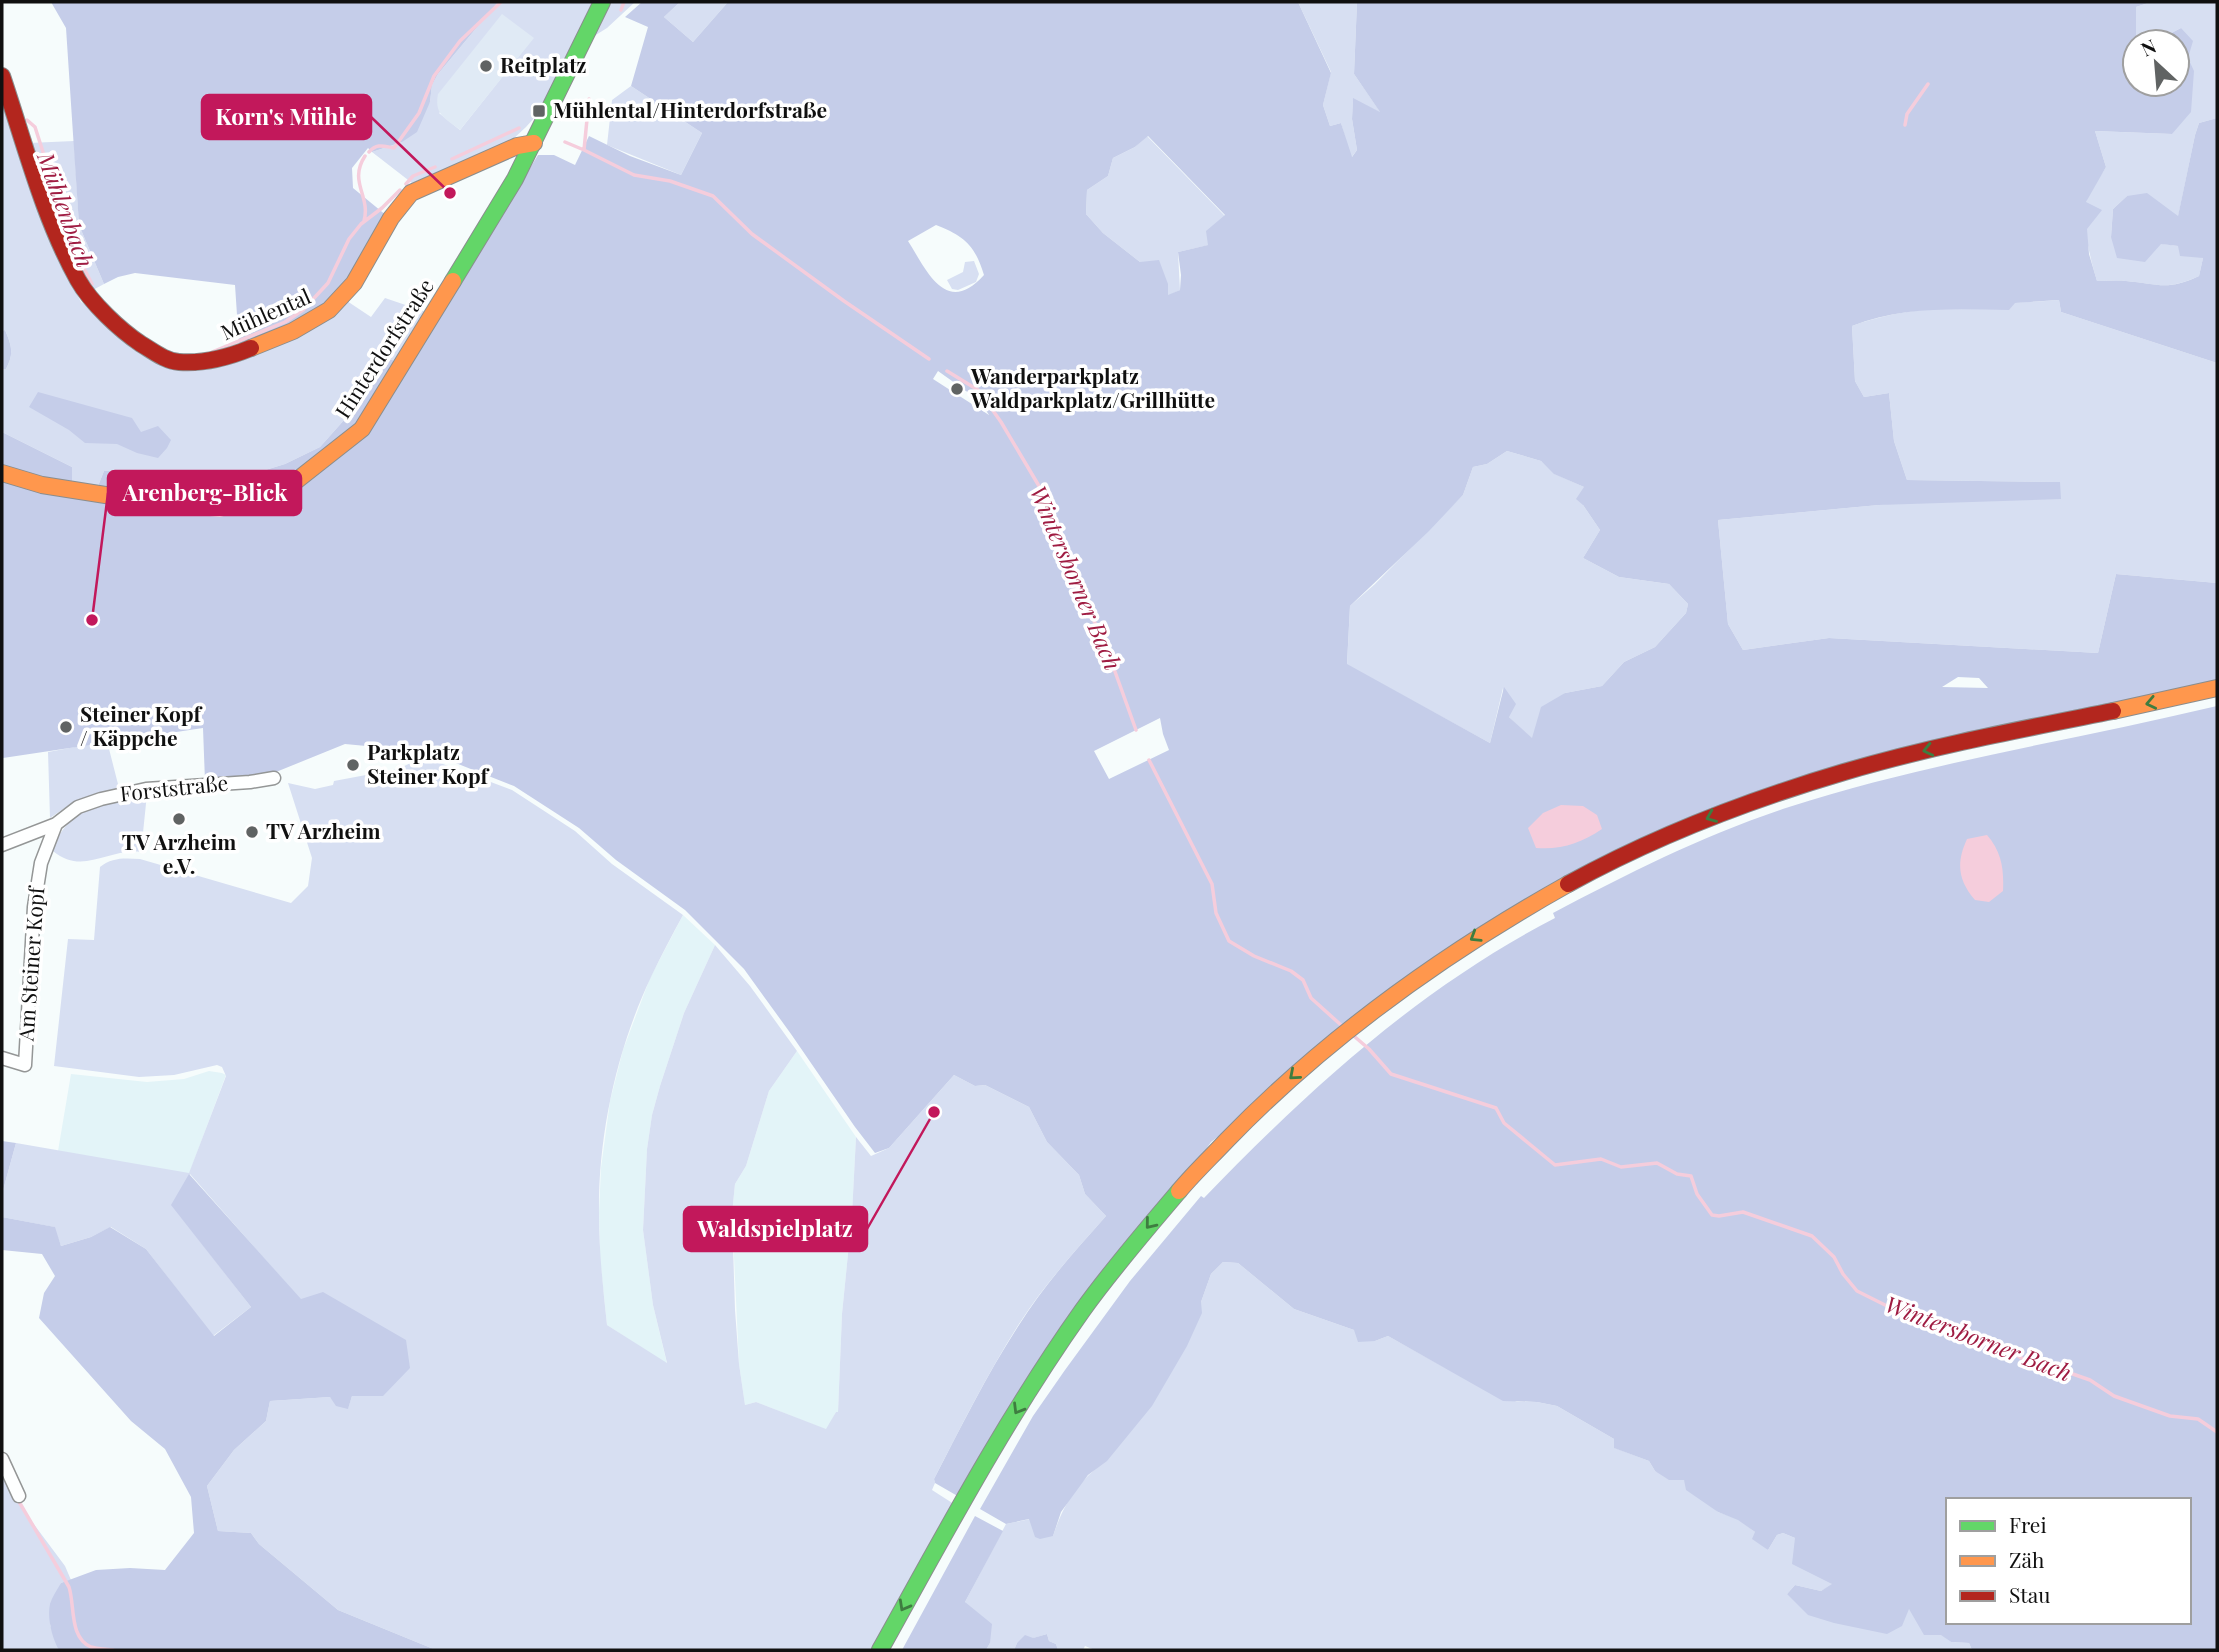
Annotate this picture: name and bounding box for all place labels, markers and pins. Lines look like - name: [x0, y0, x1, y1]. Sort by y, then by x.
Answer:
- place label: Reitplatz: [500, 50, 587, 78]
- marker: Reitplatz: [478, 58, 494, 74]
- callout: Korn's Mühle: [202, 95, 371, 139]
- place label: Mühlental/Hinterdorfstraße: [553, 95, 827, 123]
- marker: Mühlental/Hinterdorfstraße: [531, 103, 547, 119]
- place label: Wanderparkplatz Waldparkplatz/Grillhütte: [970, 361, 1215, 413]
- marker: Wanderparkplatz Waldparkplatz/Grillhütte: [949, 381, 965, 397]
- callout: Arenberg-Blick: [108, 471, 301, 515]
- place label: Steiner Kopf / Käppche: [80, 699, 204, 751]
- marker: Steiner Kopf / Käppche: [58, 719, 74, 735]
- place label: Parkplatz Steiner Kopf: [367, 737, 491, 789]
- marker: Parkplatz Steiner Kopf: [345, 757, 361, 773]
- marker: TV Arzheim e.V.: [171, 811, 187, 827]
- place label: TV Arzheim: [266, 816, 381, 844]
- marker: TV Arzheim: [244, 824, 260, 840]
- place label: TV Arzheim e.V.: [122, 827, 236, 879]
- callout: Waldspielplatz: [684, 1207, 867, 1251]

